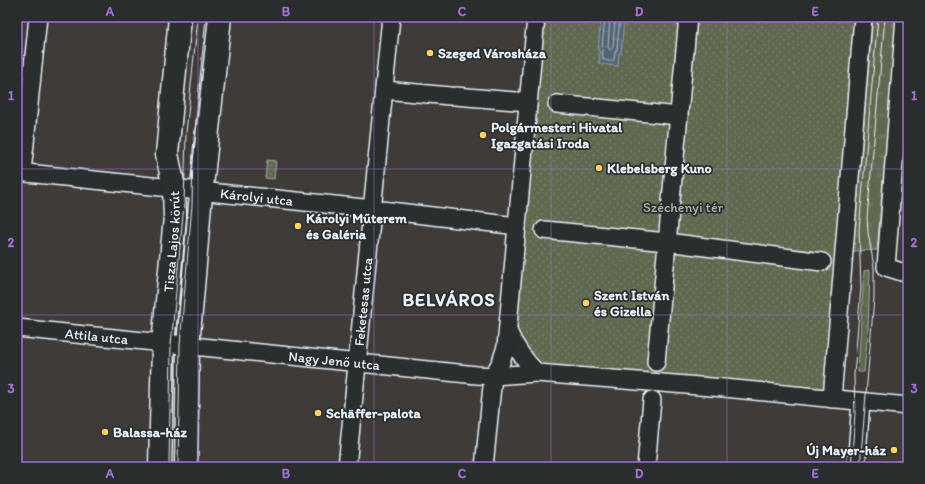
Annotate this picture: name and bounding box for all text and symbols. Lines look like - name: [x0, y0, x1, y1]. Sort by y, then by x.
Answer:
- text: A: [105, 4, 115, 19]
- text: B: [282, 4, 291, 19]
- text: C: [458, 4, 467, 19]
- text: D: [635, 4, 644, 19]
- text: E: [811, 4, 819, 19]
- place label: Szeged Városháza: [438, 45, 547, 62]
- marker: Szeged Városháza: [425, 48, 435, 58]
- text: 1: [8, 88, 14, 103]
- text: 1: [911, 88, 917, 103]
- place label: Polgármesteri Hivatal Igazgatási Iroda: [491, 119, 623, 152]
- marker: Polgármesteri Hivatal Igazgatási Iroda: [478, 130, 488, 140]
- place label: Klebelsberg Kuno: [607, 160, 712, 177]
- marker: Klebelsberg Kuno: [594, 163, 604, 173]
- street label: Károlyi utca: [219, 185, 295, 210]
- street label: Tisza Lajos körút: [160, 191, 184, 293]
- park label: Széchenyi tér: [643, 199, 724, 216]
- place label: Károlyi Műterem és Galéria: [306, 210, 407, 243]
- marker: Károlyi Műterem és Galéria: [293, 221, 303, 231]
- text: 2: [8, 235, 15, 250]
- text: 2: [911, 235, 918, 250]
- street label: Feketesas utca: [351, 256, 377, 347]
- place label: Szent István és Gizella: [594, 287, 669, 320]
- district label: BELVÁROS: [402, 289, 496, 311]
- marker: Szent István és Gizella: [581, 298, 591, 308]
- street label: Attila utca: [64, 325, 130, 348]
- street label: Nagy Jenő utca: [288, 348, 382, 374]
- text: 3: [7, 381, 15, 396]
- text: 3: [910, 381, 918, 396]
- place label: Schäffer-palota: [326, 405, 422, 422]
- marker: Schäffer-palota: [313, 408, 323, 418]
- place label: Balassa-ház: [113, 424, 187, 441]
- marker: Balassa-ház: [100, 427, 110, 437]
- place label: Új Mayer-ház: [806, 442, 887, 459]
- marker: Új Mayer-ház: [889, 445, 899, 455]
- text: A: [105, 466, 115, 481]
- text: B: [282, 466, 291, 481]
- text: C: [458, 466, 467, 481]
- text: D: [635, 466, 644, 481]
- text: E: [811, 466, 819, 481]

